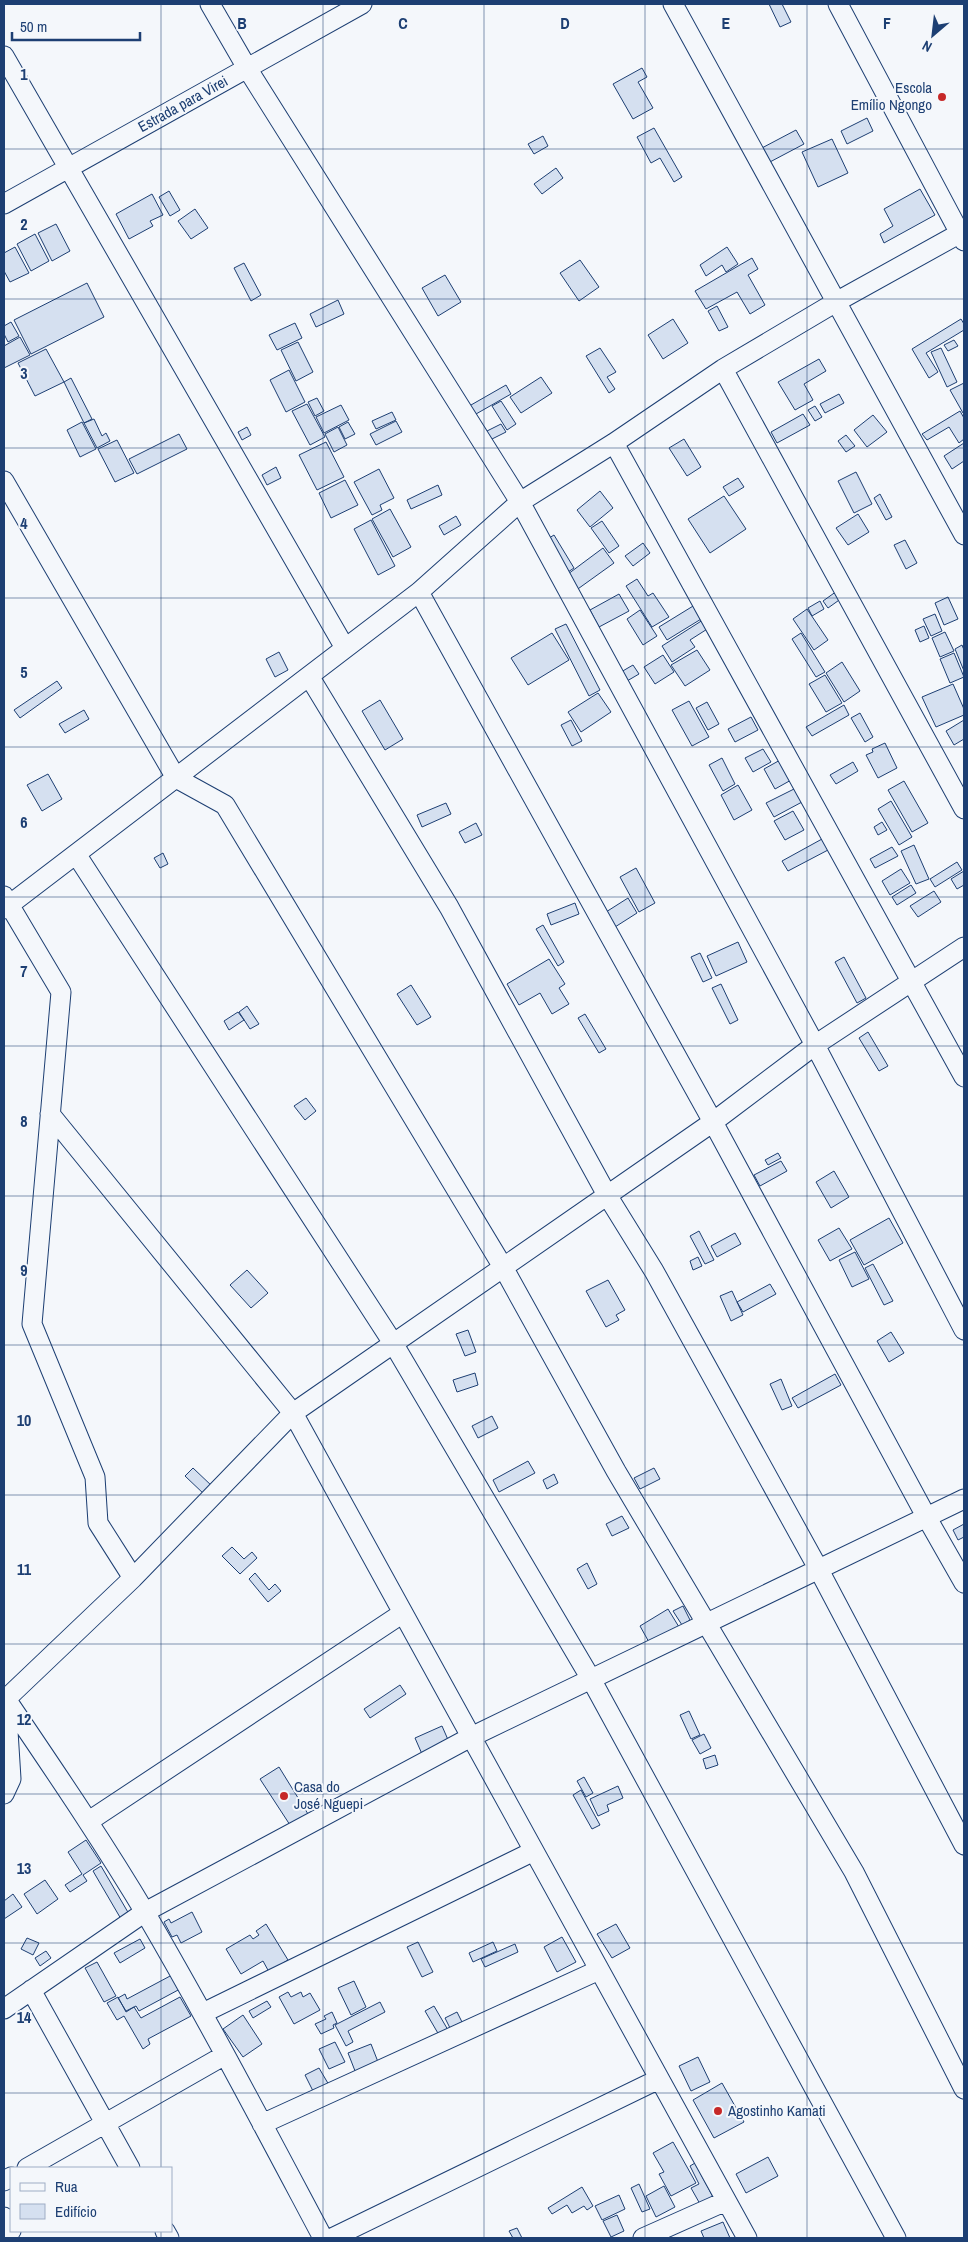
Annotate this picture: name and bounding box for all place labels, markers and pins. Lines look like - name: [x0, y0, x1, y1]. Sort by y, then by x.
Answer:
- place label: Escola Emílio Ngongo: [851, 77, 932, 115]
- marker: Escola Emílio Ngongo: [936, 91, 948, 103]
- place label: Casa do José Nguepi: [294, 1776, 363, 1814]
- marker: Casa do José Nguepi: [278, 1790, 290, 1802]
- place label: Agostinho Kamati: [727, 2100, 826, 2121]
- marker: Agostinho Kamati: [712, 2105, 724, 2117]

